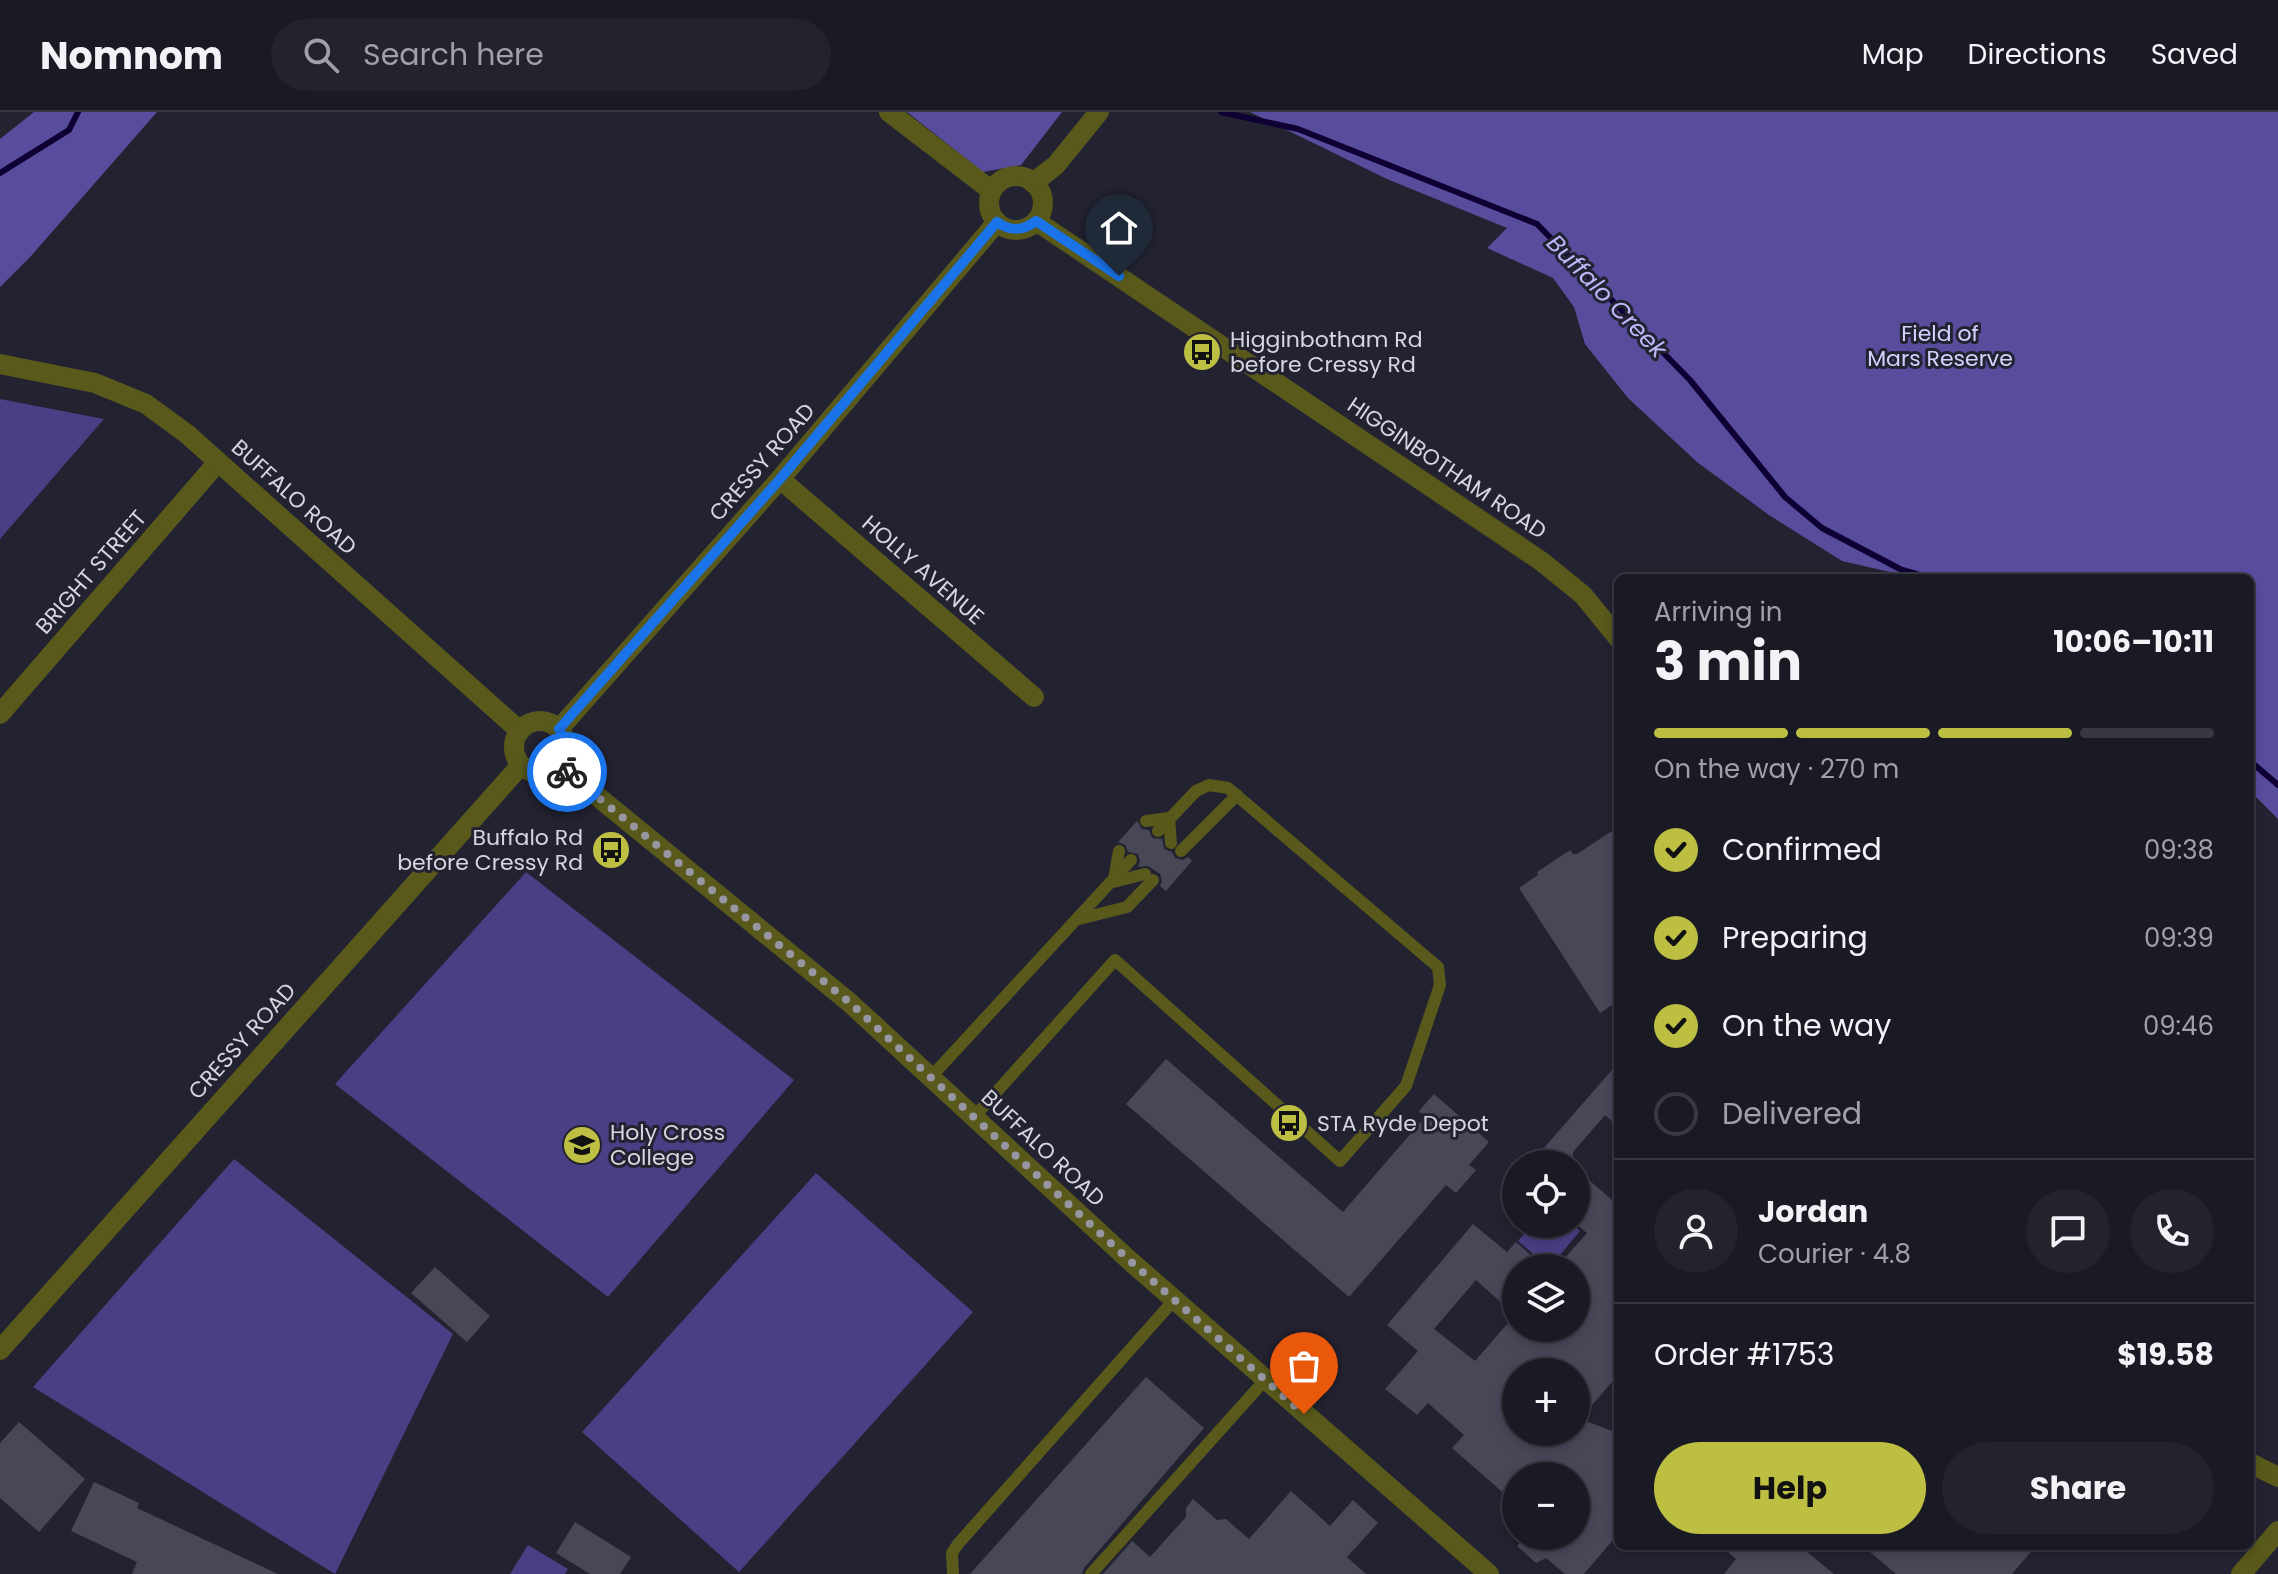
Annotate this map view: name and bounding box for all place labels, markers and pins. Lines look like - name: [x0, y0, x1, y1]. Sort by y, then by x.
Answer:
- pin: [1085, 194, 1153, 276]
- place label: Higginbotham Rd before Cressy Rd: [1230, 324, 1423, 380]
- bus stop icon: Higginbotham Rd before Cressy Rd: [1181, 331, 1223, 373]
- place label: Buffalo Rd before Cressy Rd: [397, 822, 583, 878]
- bus stop icon: Buffalo Rd before Cressy Rd: [590, 829, 632, 871]
- bus stop icon: STA Ryde Depot: [1268, 1102, 1310, 1144]
- place label: STA Ryde Depot: [1317, 1108, 1489, 1139]
- place label: Holy Cross College: [610, 1117, 725, 1173]
- school or university icon: Holy Cross College: [561, 1124, 603, 1166]
- pin: [1270, 1332, 1338, 1414]

